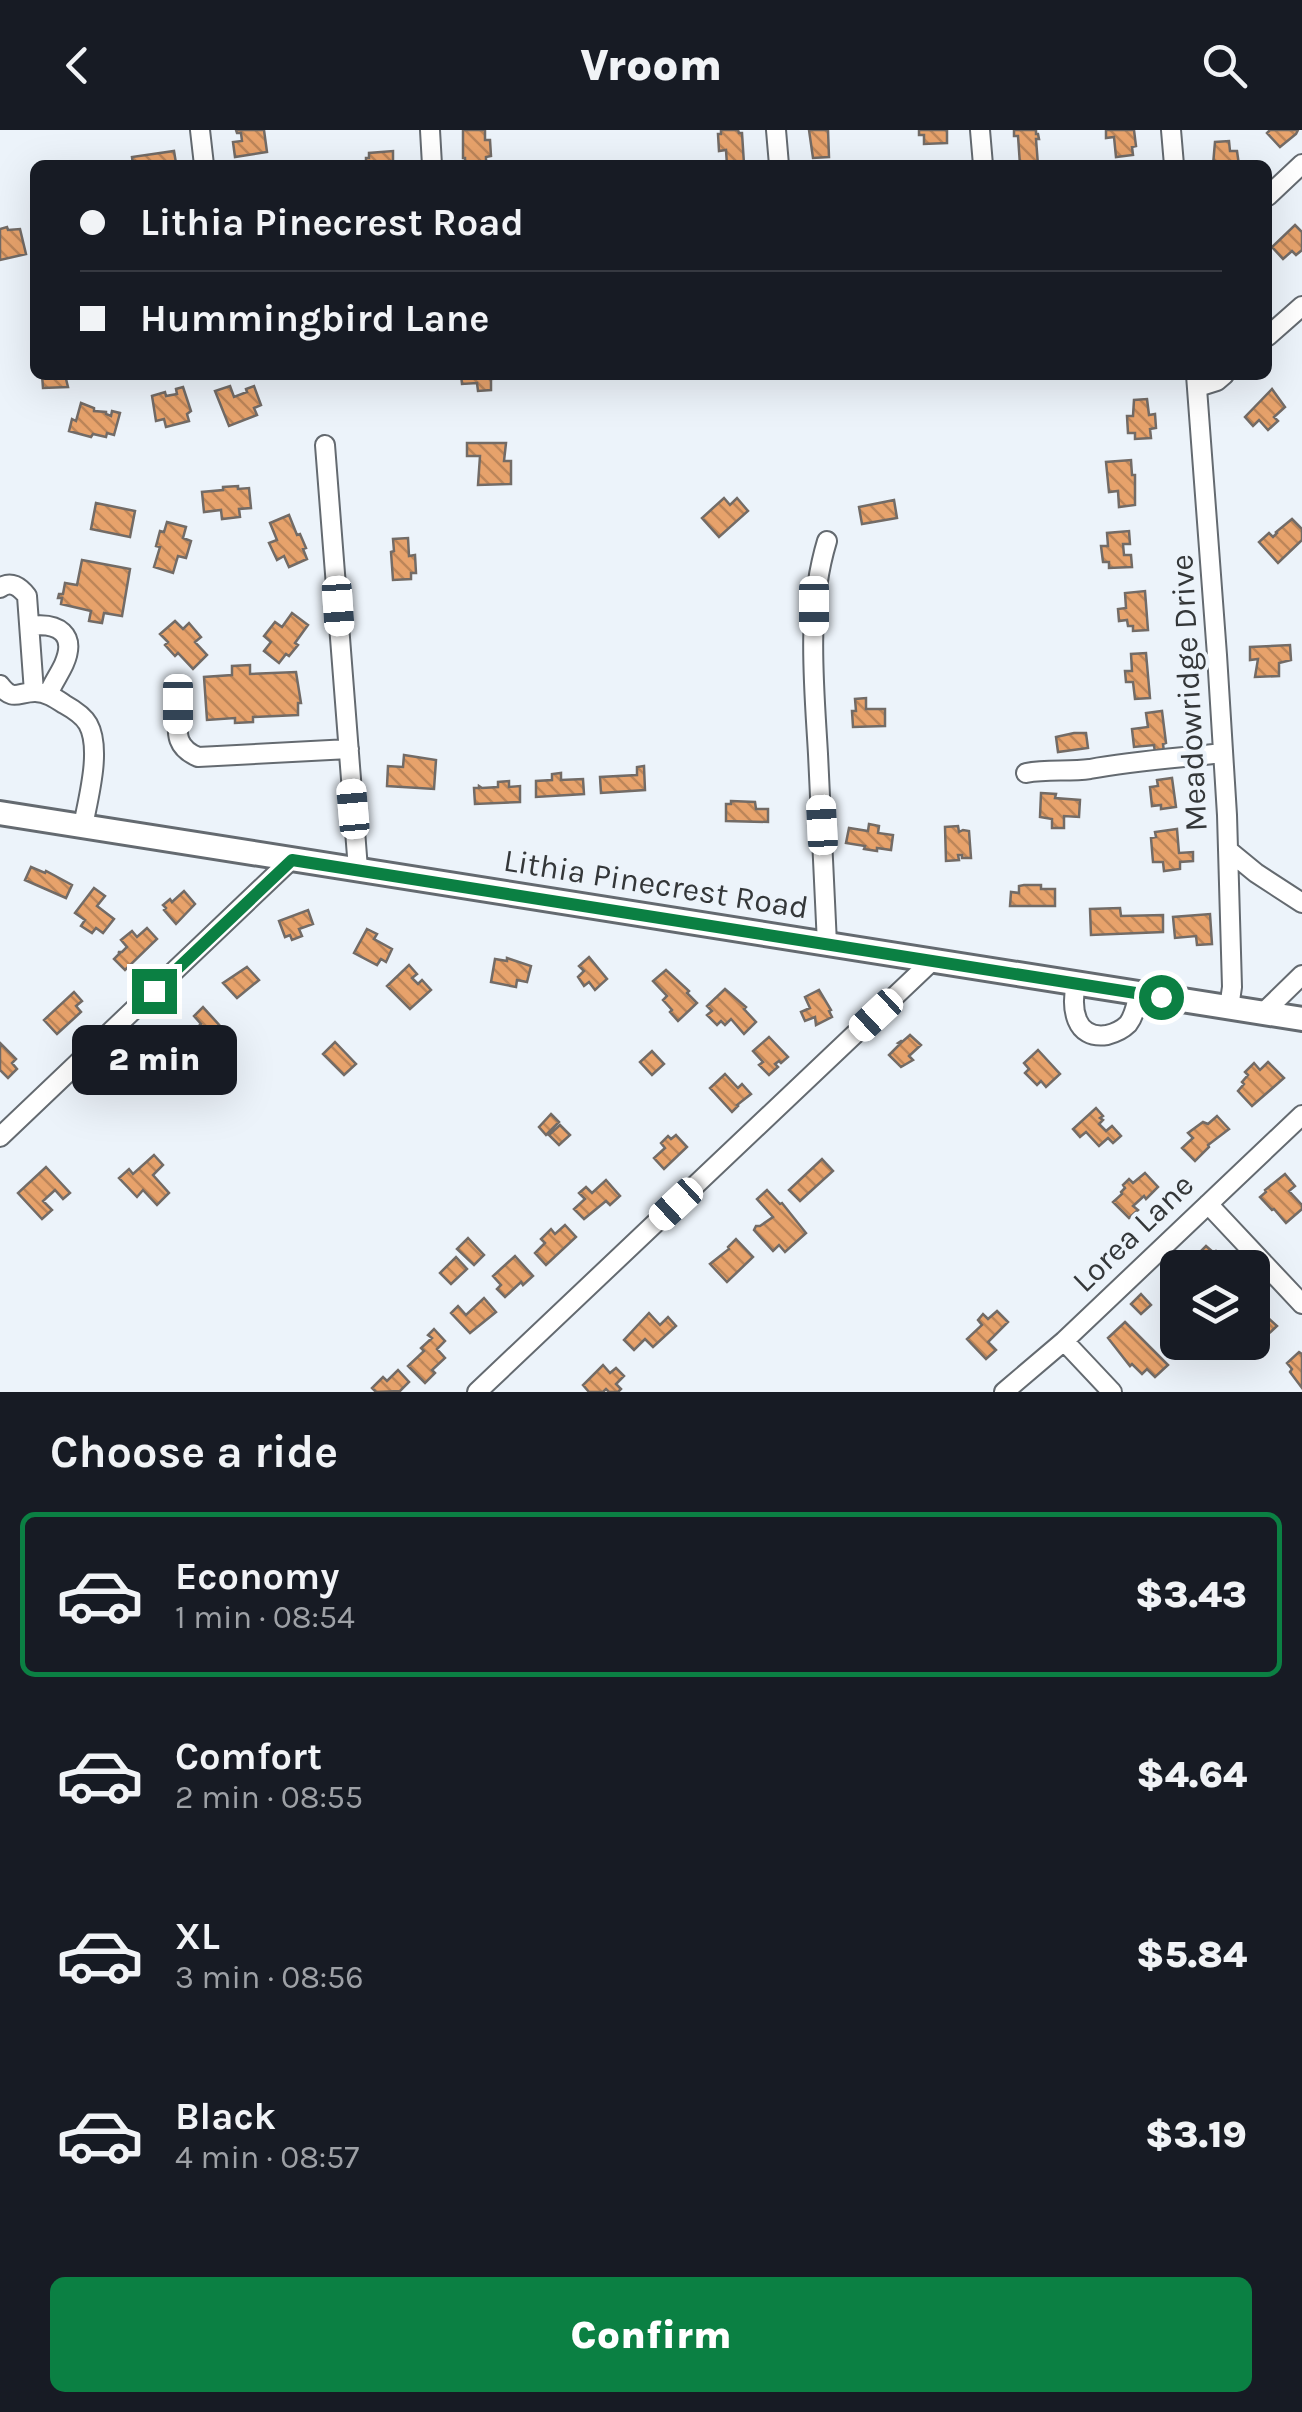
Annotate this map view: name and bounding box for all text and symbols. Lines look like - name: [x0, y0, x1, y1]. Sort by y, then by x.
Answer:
- icon: back: [50, 38, 105, 93]
- icon: search: [1197, 38, 1252, 93]
- text: Vroom: [580, 39, 722, 91]
- text: Lithia Pinecrest Road: [140, 200, 524, 245]
- text: Hummingbird Lane: [140, 296, 490, 341]
- street label: Meadowridge Drive: [1163, 553, 1215, 833]
- car: [321, 575, 355, 637]
- car: [799, 576, 829, 636]
- car: [163, 674, 193, 734]
- car: [335, 778, 371, 840]
- car: [805, 794, 839, 856]
- street label: Lithia Pinecrest Road: [501, 842, 811, 926]
- route end: [132, 969, 177, 1014]
- route start: [1139, 975, 1184, 1020]
- car: [844, 984, 908, 1046]
- callout: 2 min: [72, 1026, 236, 1096]
- text: 2 min: [109, 1041, 200, 1078]
- street label: Lorea Lane: [1065, 1166, 1201, 1300]
- car: [644, 1173, 708, 1235]
- map controls: [1160, 1250, 1270, 1360]
- button: layers: [1160, 1250, 1270, 1360]
- text: Choose a ride: [50, 1426, 338, 1478]
- icon: car: [55, 1550, 145, 1640]
- text: Economy: [175, 1554, 339, 1599]
- text: $3.43: [1135, 1572, 1247, 1617]
- text: 1 min · 08:54: [175, 1599, 355, 1636]
- icon: car: [55, 1730, 145, 1820]
- text: Comfort: [175, 1734, 322, 1779]
- text: $4.64: [1136, 1752, 1247, 1797]
- text: 2 min · 08:55: [175, 1779, 363, 1816]
- icon: car: [55, 1910, 145, 2000]
- text: XL: [175, 1914, 220, 1959]
- text: $5.84: [1136, 1932, 1247, 1977]
- text: 3 min · 08:56: [175, 1959, 364, 1996]
- icon: car: [55, 2090, 145, 2180]
- text: Black: [175, 2094, 276, 2139]
- text: $3.19: [1145, 2112, 1247, 2157]
- text: 4 min · 08:57: [175, 2139, 359, 2176]
- button: Confirm: [50, 2277, 1252, 2392]

